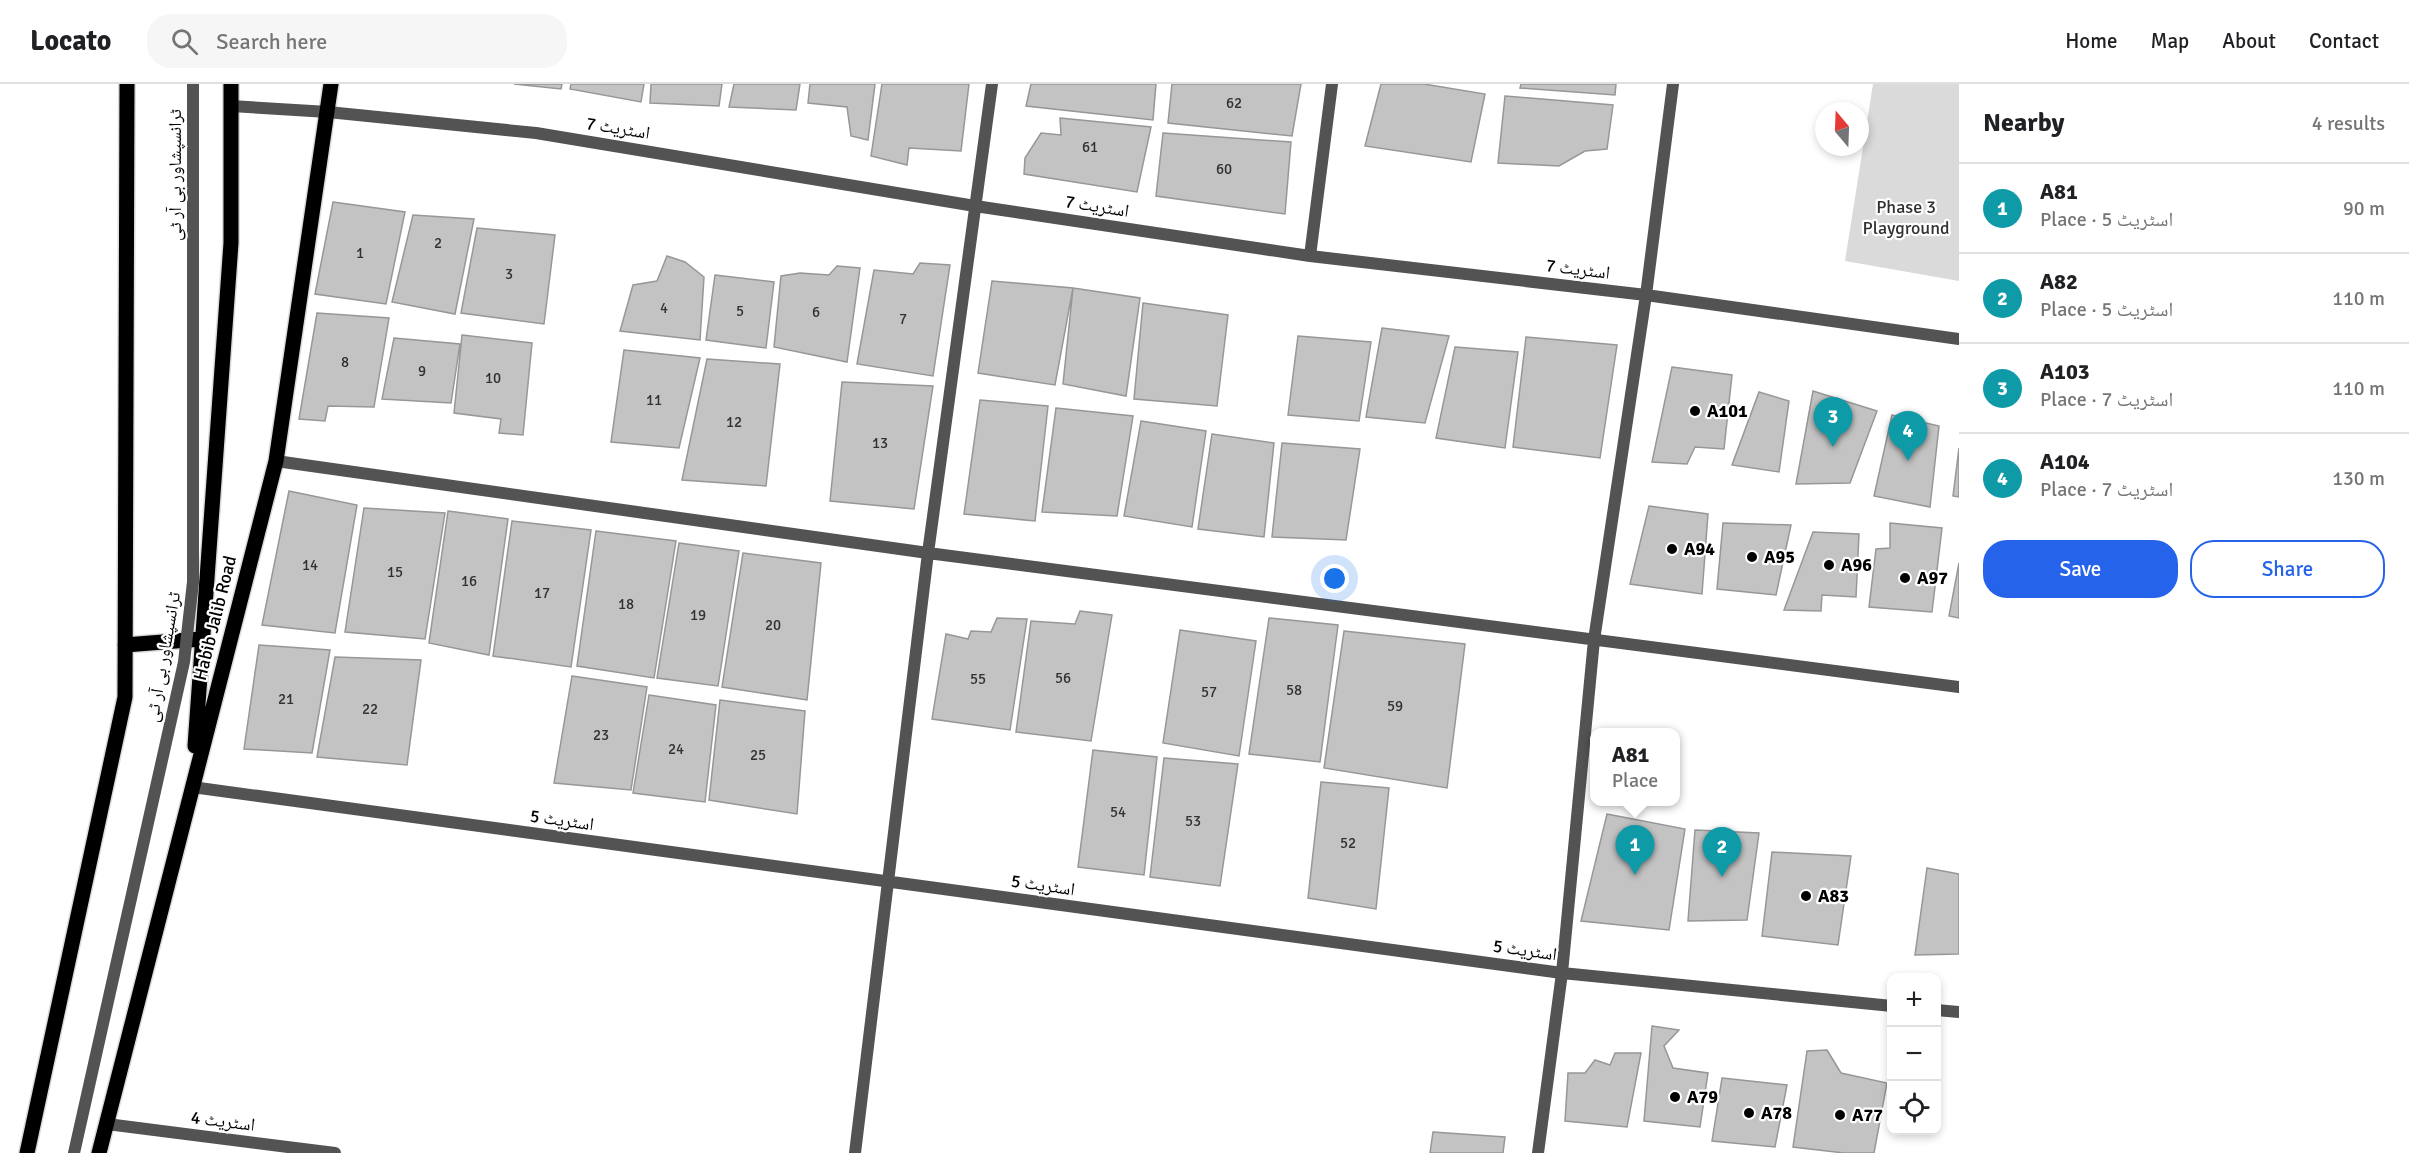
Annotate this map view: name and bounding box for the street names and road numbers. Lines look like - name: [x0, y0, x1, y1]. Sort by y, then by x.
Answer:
- street label: ٹرانسپشاور بی آر ٹی: [164, 109, 186, 241]
- street label: اسٹریٹ 7: [584, 112, 652, 144]
- street label: اسٹریٹ 7: [1063, 190, 1131, 222]
- street label: اسٹریٹ 7: [1545, 254, 1611, 284]
- street label: Habib Jalib Road: [189, 553, 241, 683]
- street label: ٹرانسپشاور بی آر ٹی: [141, 590, 185, 724]
- street label: اسٹریٹ 5: [529, 805, 595, 835]
- street label: اسٹریٹ 5: [1010, 870, 1076, 900]
- street label: اسٹریٹ 5: [1492, 935, 1558, 965]
- street label: اسٹریٹ 4: [190, 1106, 256, 1136]

